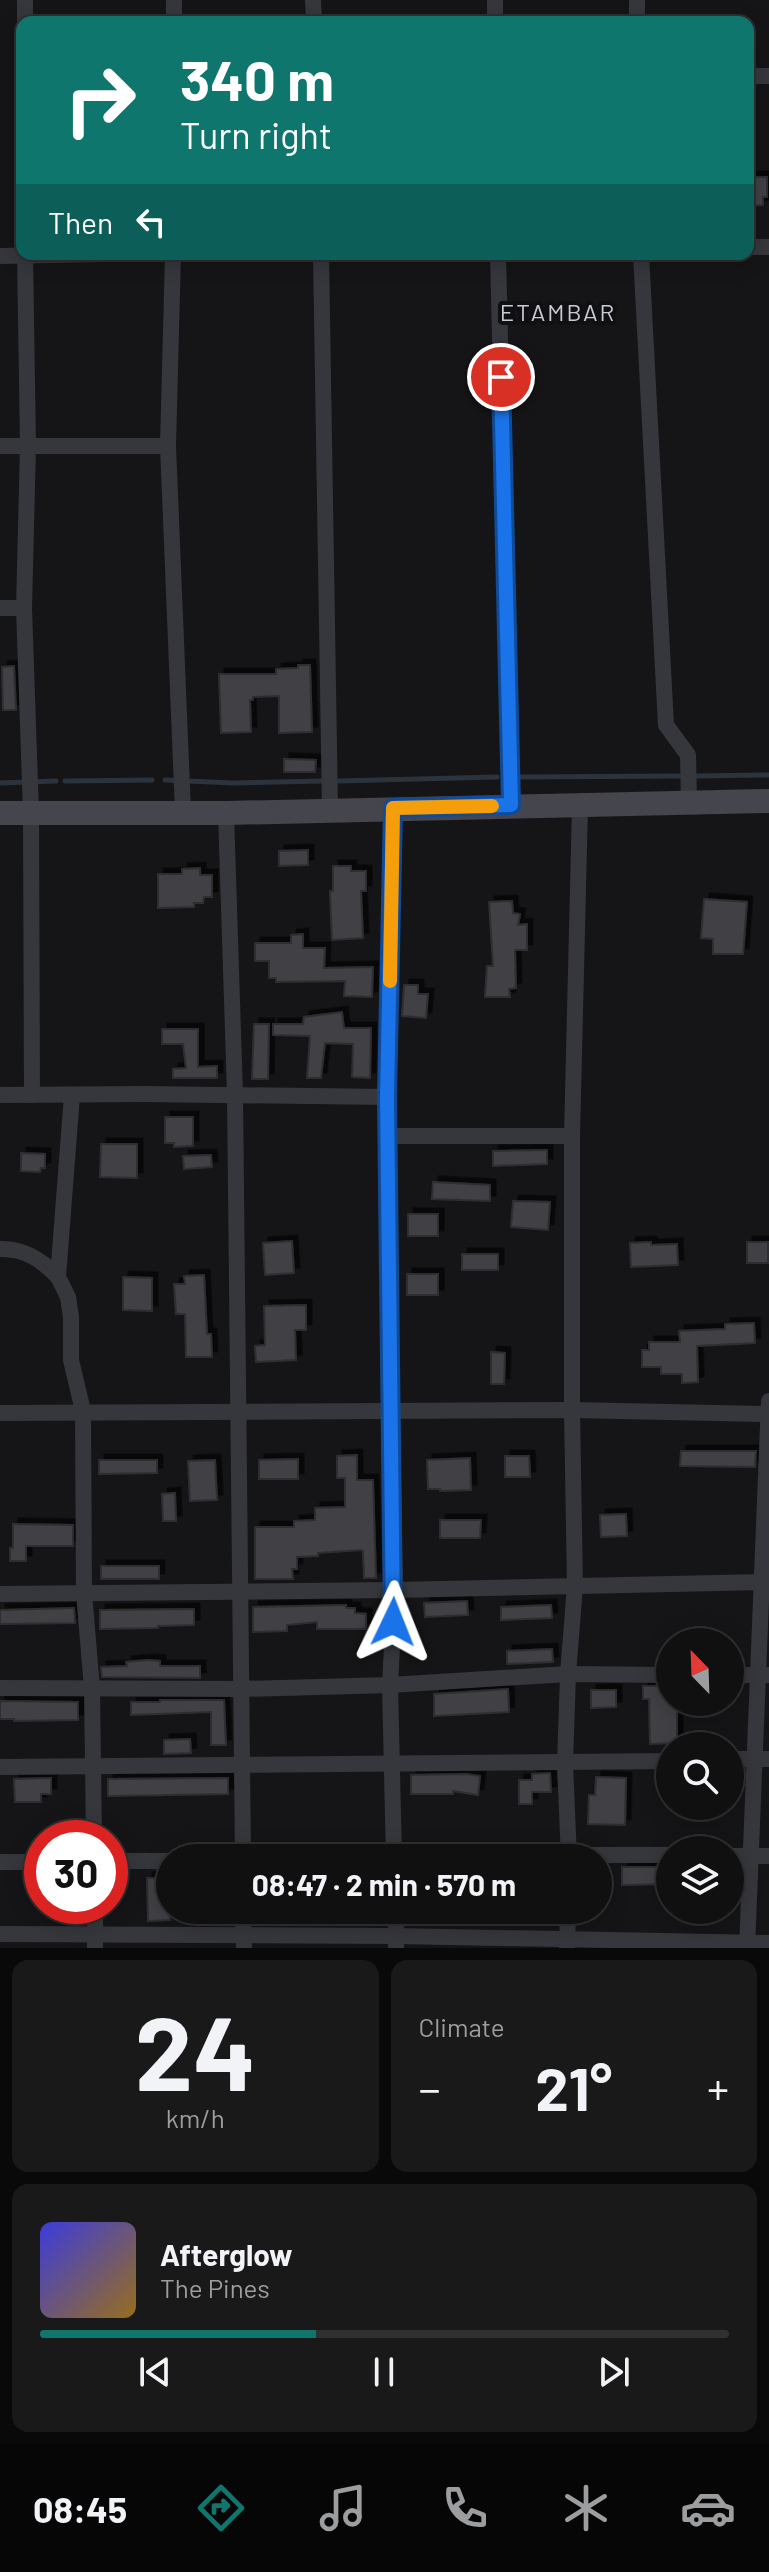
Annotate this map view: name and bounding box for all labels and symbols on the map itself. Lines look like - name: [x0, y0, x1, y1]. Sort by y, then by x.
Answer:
- district label: ETAMBAR: [500, 297, 616, 326]
- pin: [467, 343, 535, 411]
- position arrow: [351, 1580, 435, 1664]
- north arrow: [656, 1628, 744, 1716]
- speed limit sign: 30: [24, 1820, 128, 1924]

